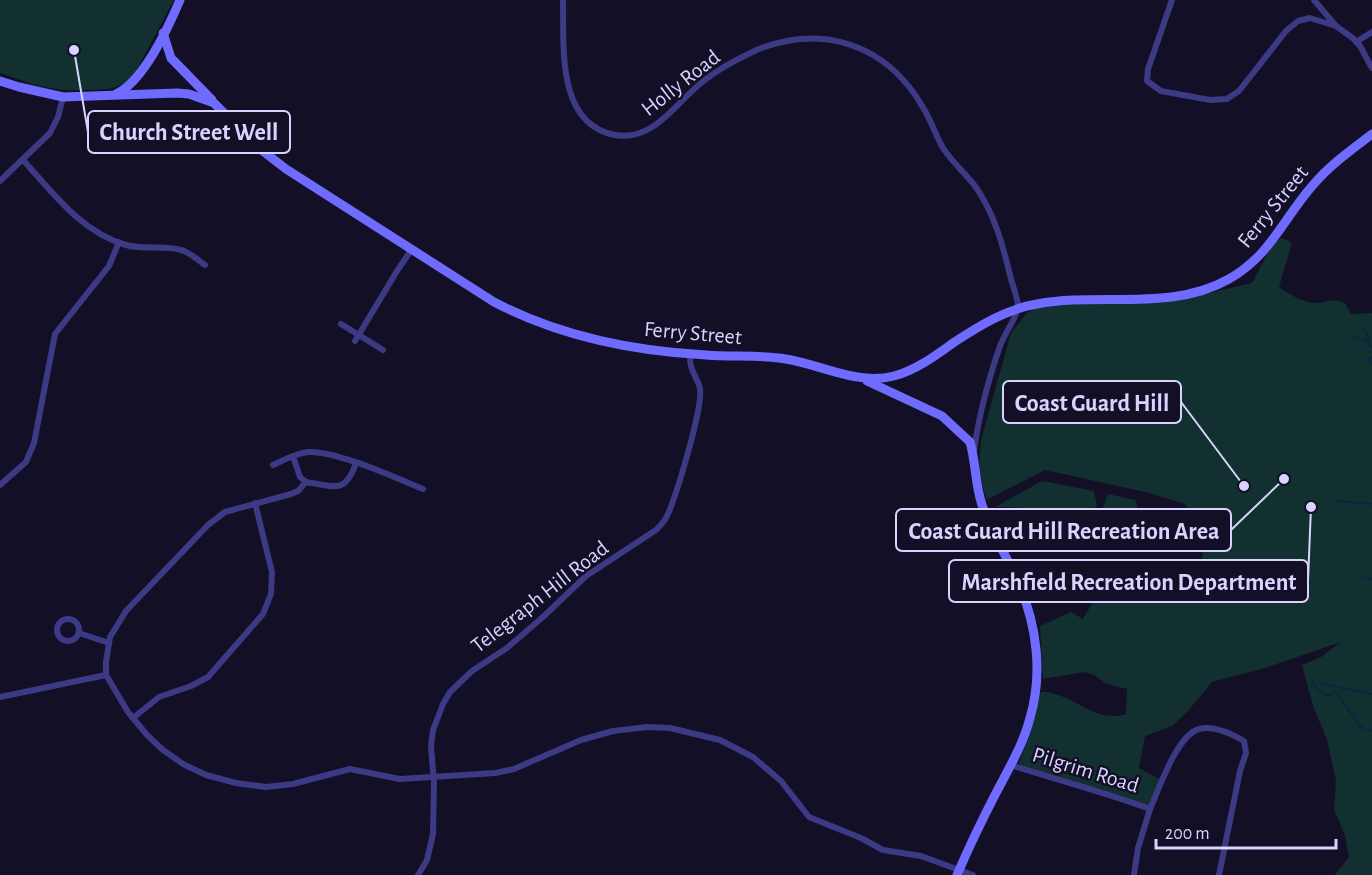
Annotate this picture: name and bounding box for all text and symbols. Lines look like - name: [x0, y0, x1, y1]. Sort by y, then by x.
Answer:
- street label: Holly Road: [637, 45, 724, 120]
- callout: Church Street Well: [88, 111, 290, 153]
- text: Church Street Well: [100, 121, 278, 145]
- street label: Ferry Street: [1233, 162, 1312, 252]
- street label: Ferry Street: [643, 318, 743, 348]
- callout: Coast Guard Hill: [1003, 381, 1181, 423]
- text: Coast Guard Hill: [1015, 392, 1169, 416]
- callout: Coast Guard Hill Recreation Area: [896, 509, 1231, 551]
- text: Coast Guard Hill Recreation Area: [908, 520, 1220, 544]
- street label: Telegraph Hill Road: [467, 537, 612, 657]
- callout: Marshfield Recreation Department: [949, 560, 1308, 602]
- text: Marshfield Recreation Department: [962, 571, 1296, 595]
- street label: Pilgrim Road: [1030, 743, 1142, 797]
- scale bar: [1156, 812, 1336, 850]
- text: 200 m: [1165, 825, 1210, 843]

